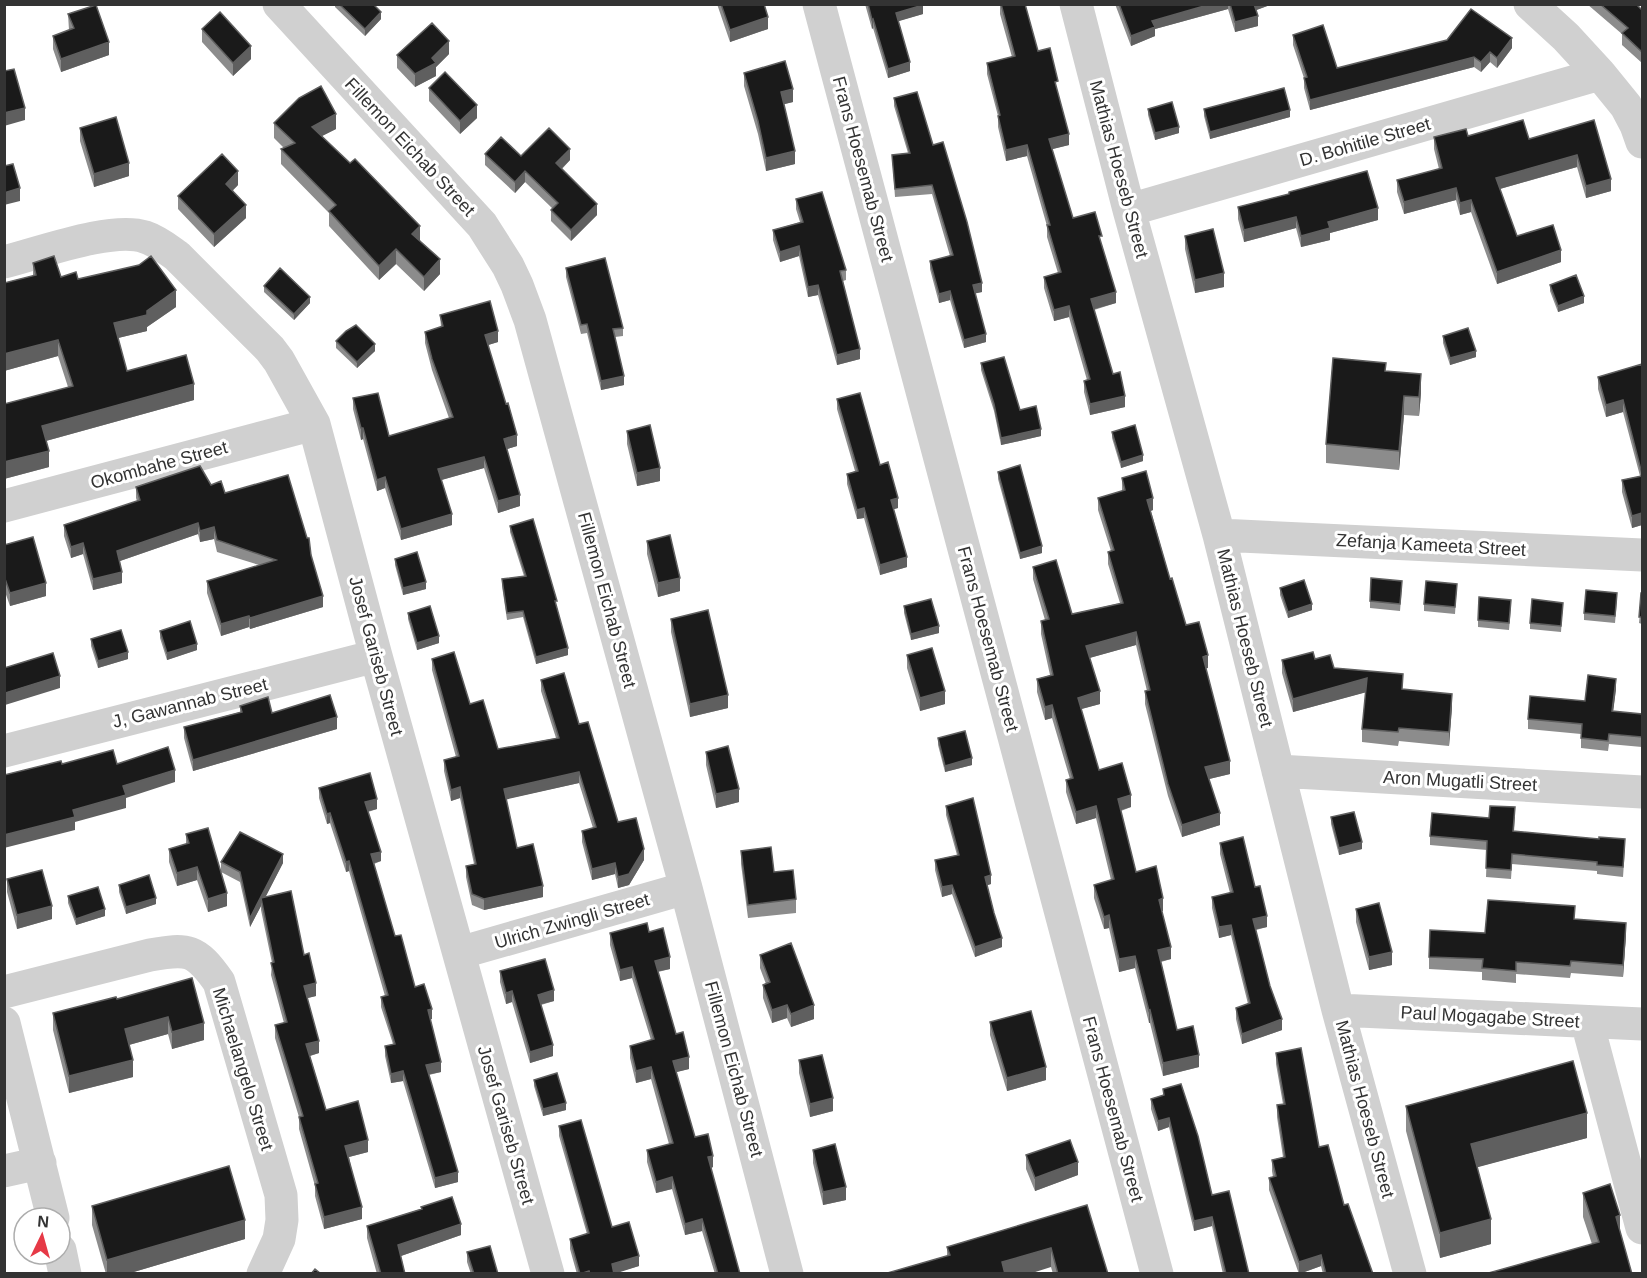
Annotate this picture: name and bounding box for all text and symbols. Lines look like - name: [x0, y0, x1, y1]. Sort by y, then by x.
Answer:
- street label: Fillemon Eichab Street: [341, 74, 479, 220]
- street label: Frans Hoesemab Street: [829, 74, 897, 264]
- street label: Mathias Hoeseb Street: [1086, 78, 1152, 260]
- street label: D. Bohitile Street: [1297, 114, 1433, 170]
- street label: Okombahe Street: [88, 437, 230, 493]
- street label: Fillemon Eichab Street: [574, 510, 640, 690]
- street label: Zefanja Kameeta Street: [1336, 530, 1526, 560]
- street label: Frans Hoesemab Street: [954, 544, 1022, 734]
- street label: Mathias Hoeseb Street: [1213, 547, 1277, 729]
- street label: Josef Gariseb Street: [345, 574, 407, 738]
- street label: J, Gawannab Street: [110, 674, 270, 732]
- street label: Aron Mugatli Street: [1383, 767, 1537, 795]
- street label: Ulrich Zwingli Street: [492, 889, 652, 953]
- street label: Fillemon Eichab Street: [701, 979, 767, 1159]
- street label: Michaelangelo Street: [209, 985, 277, 1153]
- street label: Paul Mogagabe Street: [1400, 1002, 1580, 1032]
- street label: Frans Hoesemab Street: [1079, 1014, 1147, 1204]
- street label: Mathias Hoeseb Street: [1332, 1018, 1398, 1200]
- street label: Josef Gariseb Street: [474, 1043, 538, 1207]
- north arrow: [12, 1206, 72, 1266]
- text: N: [37, 1213, 50, 1231]

